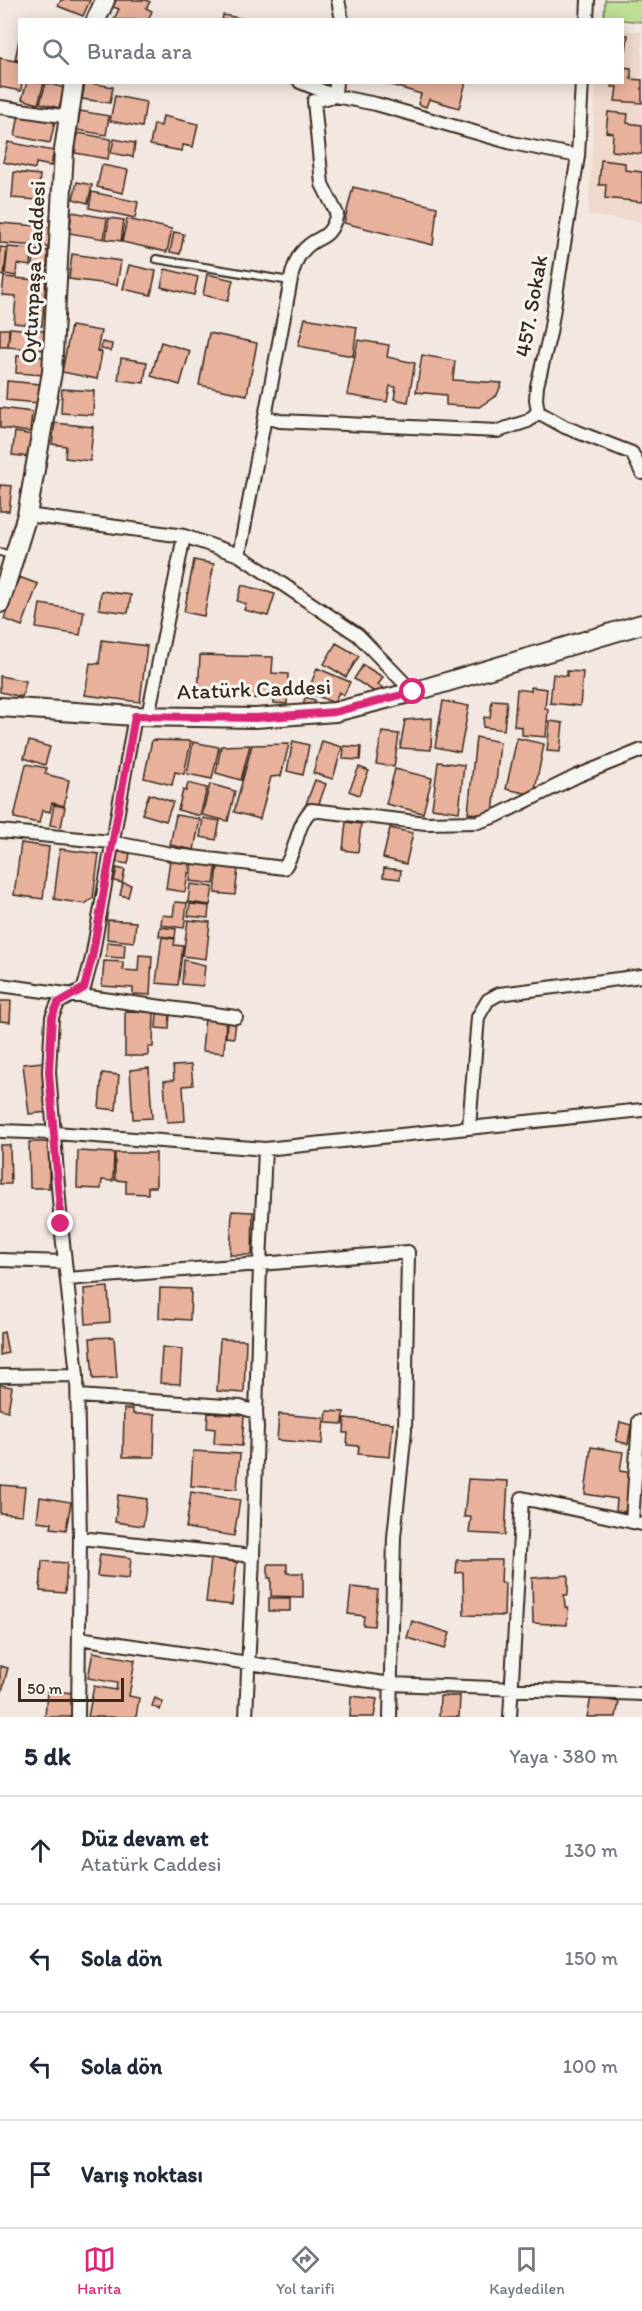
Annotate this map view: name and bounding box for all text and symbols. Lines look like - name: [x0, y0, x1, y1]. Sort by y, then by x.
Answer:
- search box: [18, 18, 624, 84]
- icon: search: [39, 35, 72, 68]
- text: Burada ara: [87, 38, 192, 65]
- street label: Oytunpaşa Caddesi: [15, 180, 51, 364]
- street label: 457. Sokak: [509, 253, 553, 359]
- street label: Atatürk Caddesi: [176, 673, 332, 705]
- route start: [399, 678, 425, 704]
- route end: [47, 1210, 73, 1236]
- scale bar: [18, 1675, 124, 1702]
- text: 50 m: [27, 1679, 62, 1698]
- text: 5 dk: [24, 1740, 71, 1772]
- text: Yaya · 380 m: [509, 1744, 618, 1768]
- text: Düz devam et: [81, 1825, 208, 1852]
- icon: ahead: [24, 1834, 57, 1867]
- text: 130 m: [564, 1838, 618, 1862]
- text: Atatürk Caddesi: [81, 1852, 221, 1876]
- icon: left: [24, 1942, 57, 1975]
- text: Sola dön: [81, 1945, 162, 1972]
- text: 150 m: [565, 1946, 618, 1970]
- icon: left: [24, 2050, 57, 2083]
- text: Sola dön: [81, 2053, 162, 2080]
- text: 100 m: [563, 2054, 618, 2078]
- icon: arrive: [24, 2158, 57, 2191]
- text: Varış noktası: [81, 2161, 203, 2188]
- tab: Harita: [77, 2243, 121, 2298]
- tab: Yol tarifi: [276, 2243, 335, 2298]
- tab: Kaydedilen: [489, 2243, 565, 2298]

